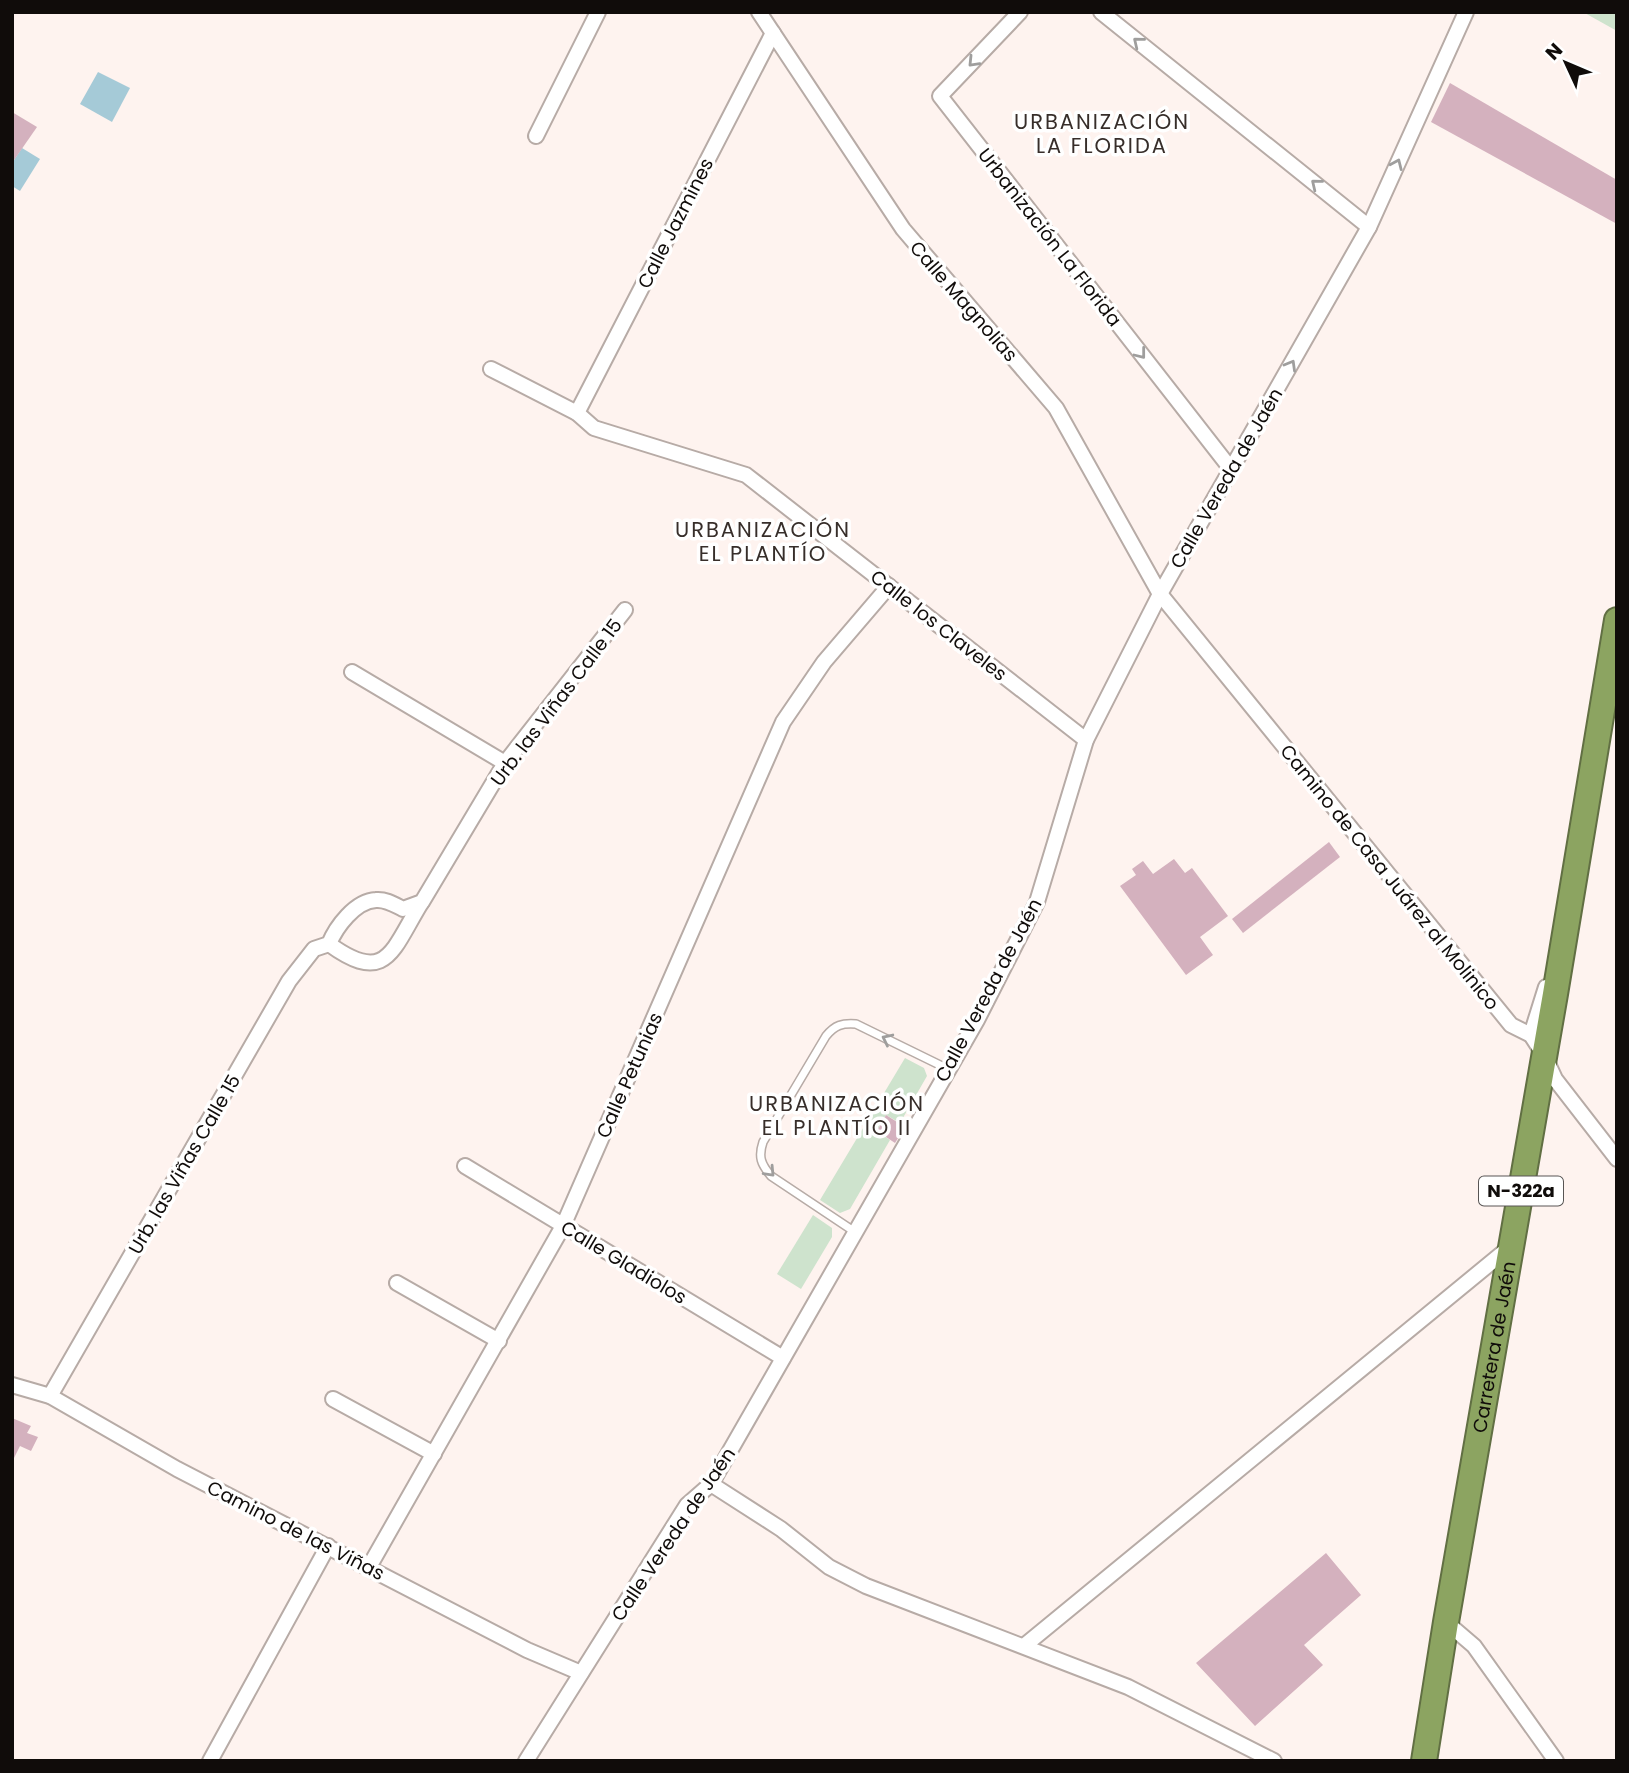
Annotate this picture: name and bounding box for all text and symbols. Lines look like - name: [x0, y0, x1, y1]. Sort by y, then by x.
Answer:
- north arrow: [1531, 28, 1601, 98]
- text: N: [1539, 37, 1569, 66]
- one-way arrow: [1134, 38, 1147, 50]
- one-way arrow: [969, 54, 981, 67]
- district label: URBANIZACIÓN LA FLORIDA: [1014, 107, 1190, 160]
- street label: Urbanización La Florida: [971, 143, 1128, 332]
- street label: Calle Jazmines: [631, 153, 720, 293]
- one-way arrow: [1389, 159, 1403, 171]
- one-way arrow: [1311, 180, 1324, 192]
- street label: Calle Magnolias: [904, 235, 1024, 368]
- one-way arrow: [1133, 346, 1146, 358]
- one-way arrow: [1282, 360, 1295, 373]
- street label: Calle Vereda de Jaén: [1164, 383, 1289, 574]
- district label: URBANIZACIÓN EL PLANTÍO: [675, 515, 851, 568]
- street label: Calle los Claveles: [865, 563, 1013, 687]
- street label: Urb. las Viñas Calle 15: [484, 613, 628, 792]
- street label: Camino de Casa Juárez al Molinico: [1274, 739, 1505, 1016]
- street label: Calle Vereda de Jaén: [929, 894, 1048, 1087]
- street label: Calle Petunias: [590, 1008, 669, 1142]
- one-way arrow: [882, 1033, 894, 1047]
- street label: Urb. las Viñas Calle 15: [122, 1069, 247, 1259]
- district label: URBANIZACIÓN EL PLANTÍO II: [749, 1089, 925, 1142]
- one-way arrow: [761, 1164, 774, 1177]
- road number: N-322a: [1479, 1176, 1563, 1206]
- street label: Calle Gladiolos: [556, 1214, 692, 1311]
- street label: Carretera de Jaén: [1466, 1259, 1522, 1435]
- street label: Calle Vereda de Jaén: [605, 1442, 742, 1627]
- street label: Camino de las Viñas: [202, 1474, 389, 1587]

